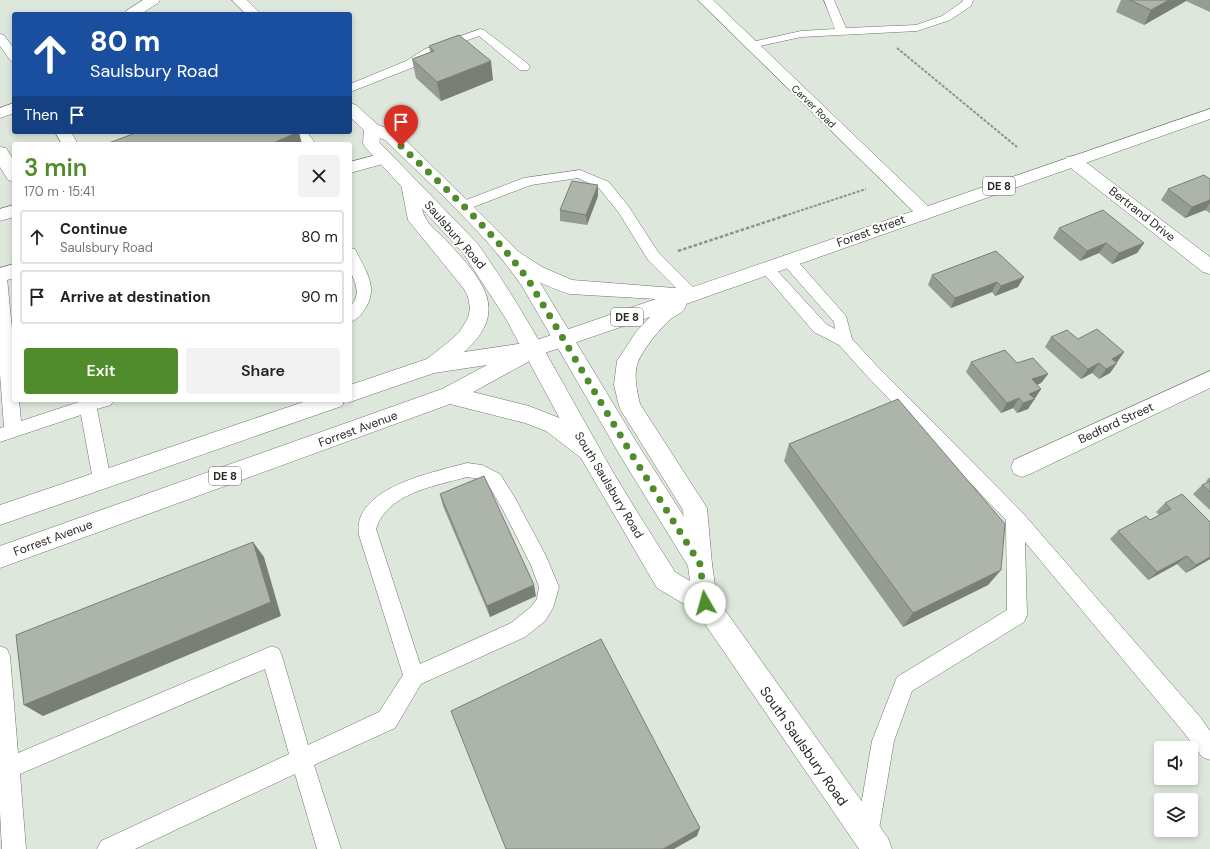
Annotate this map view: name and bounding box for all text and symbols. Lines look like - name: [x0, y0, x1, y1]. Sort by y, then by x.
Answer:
- text: 80 m: [90, 23, 160, 60]
- icon: ahead: [24, 28, 76, 80]
- text: Saulsbury Road: [90, 59, 219, 83]
- street label: Carver Road: [789, 82, 839, 131]
- icon: arrive: [66, 104, 88, 126]
- text: Then: [24, 105, 58, 125]
- pin: [384, 105, 418, 146]
- icon: arrive: [390, 111, 412, 133]
- text: 3 min: [24, 152, 87, 183]
- button: close: [298, 155, 340, 197]
- road number: DE 8: [983, 177, 1015, 195]
- text: 170 m · 15:41: [24, 183, 95, 200]
- street label: Bertrand Drive: [1105, 183, 1179, 245]
- street label: Saulsbury Road: [421, 197, 489, 273]
- street label: Forest Street: [834, 211, 908, 251]
- text: Continue: [60, 219, 128, 239]
- icon: ahead: [26, 226, 48, 248]
- text: 80 m: [301, 227, 338, 247]
- text: Saulsbury Road: [60, 239, 153, 256]
- icon: arrive: [26, 286, 48, 308]
- text: Arrive at destination: [60, 287, 211, 307]
- text: 90 m: [301, 287, 338, 307]
- road number: DE 8: [611, 308, 643, 326]
- button: Exit: [24, 348, 178, 394]
- button: Share: [186, 348, 340, 394]
- street label: Bedford Street: [1076, 398, 1157, 447]
- street label: Forrest Avenue: [316, 407, 400, 451]
- street label: South Saulsbury Road: [571, 429, 647, 541]
- road number: DE 8: [209, 467, 241, 485]
- street label: Forrest Avenue: [11, 516, 95, 560]
- position arrow: [684, 582, 726, 624]
- street label: South Saulsbury Road: [756, 683, 852, 809]
- map controls: [1154, 741, 1198, 837]
- button: sound: [1154, 741, 1198, 785]
- button: layers: [1154, 793, 1198, 837]

